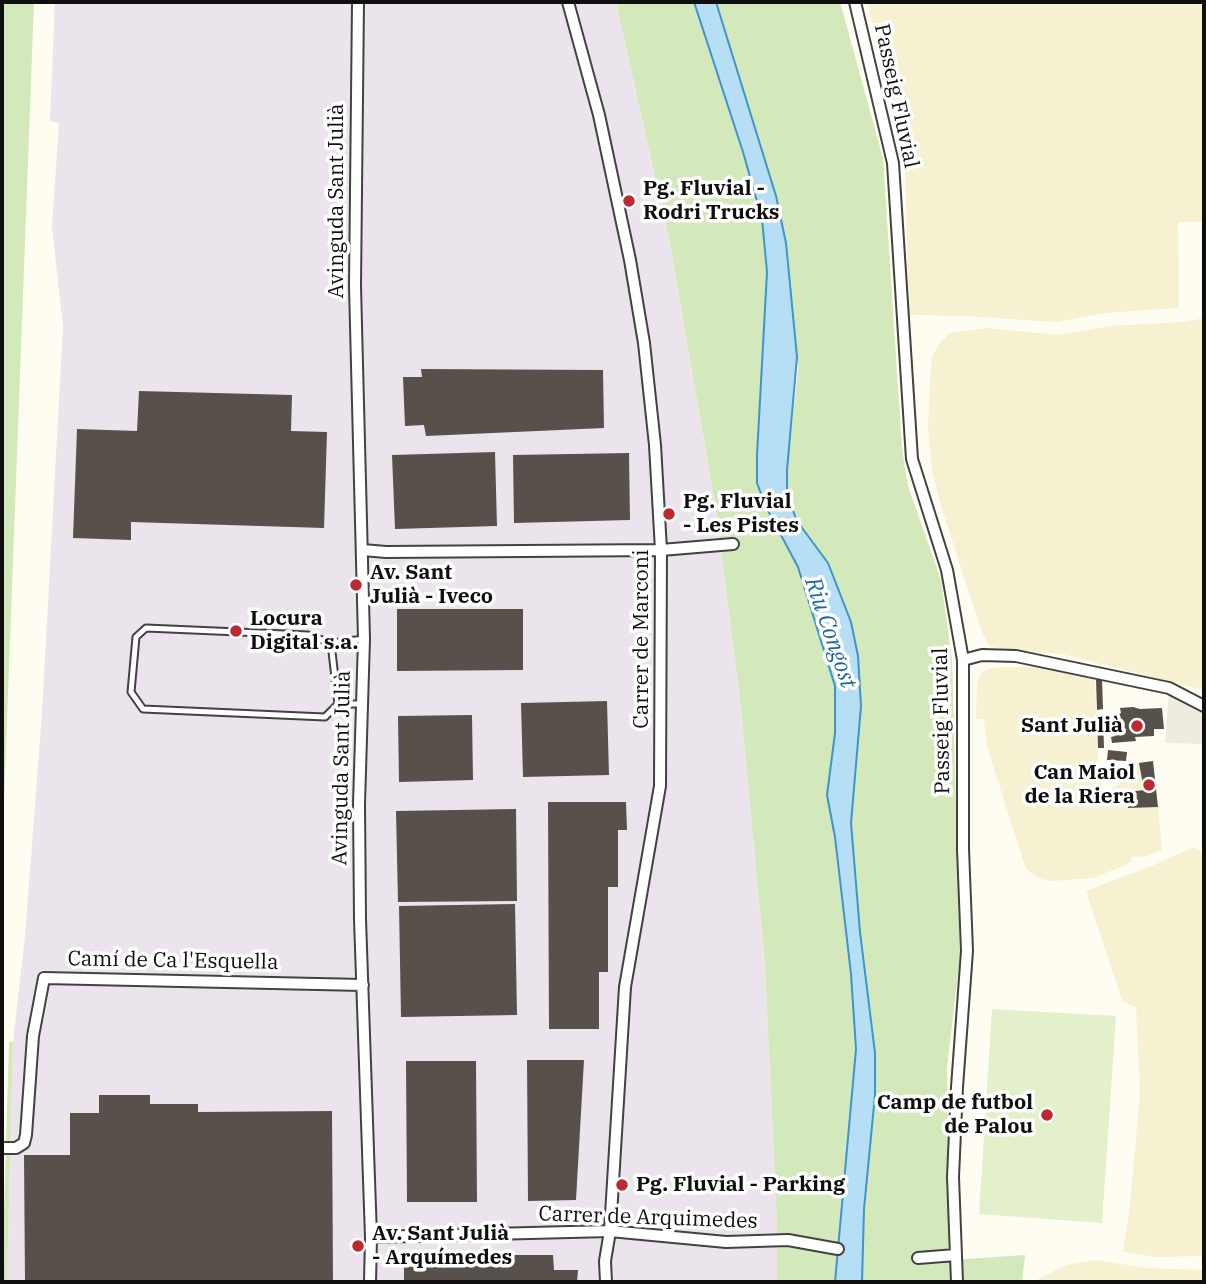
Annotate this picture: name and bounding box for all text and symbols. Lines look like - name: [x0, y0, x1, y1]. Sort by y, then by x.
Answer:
- street label: Passeig Fluvial: [868, 22, 924, 170]
- street label: Avinguda Sant Julià: [324, 103, 350, 299]
- place label: Pg. Fluvial - Rodri Trucks: [643, 176, 779, 226]
- marker: Pg. Fluvial - Rodri Trucks: [621, 193, 637, 209]
- place label: Pg. Fluvial - Les Pistes: [683, 489, 799, 539]
- marker: Pg. Fluvial - Les Pistes: [661, 506, 677, 522]
- street label: Carrer de Marconi: [629, 549, 655, 729]
- place label: Av. Sant Julià - Iveco: [370, 560, 493, 610]
- water label: Riu Congost: [798, 574, 862, 692]
- marker: Av. Sant Julià - Iveco: [348, 577, 364, 593]
- place label: Locura Digital s.a.: [250, 606, 358, 656]
- marker: Locura Digital s.a.: [228, 623, 244, 639]
- street label: Passeig Fluvial: [928, 647, 956, 795]
- street label: Avinguda Sant Julià: [328, 670, 356, 866]
- place label: Sant Julià: [1021, 713, 1123, 739]
- marker: Sant Julià: [1129, 718, 1145, 734]
- place label: Can Maiol de la Riera: [1025, 760, 1135, 810]
- marker: Can Maiol de la Riera: [1141, 777, 1157, 793]
- street label: Camí de Ca l'Esquella: [67, 947, 279, 975]
- place label: Camp de futbol de Palou: [877, 1090, 1033, 1140]
- marker: Camp de futbol de Palou: [1039, 1107, 1055, 1123]
- place label: Pg. Fluvial - Parking: [636, 1172, 845, 1198]
- marker: Pg. Fluvial - Parking: [614, 1177, 630, 1193]
- street label: Carrer de Arquimedes: [538, 1202, 758, 1234]
- place label: Av. Sant Julià - Arquímedes: [372, 1221, 512, 1271]
- marker: Av. Sant Julià - Arquímedes: [350, 1238, 366, 1254]

